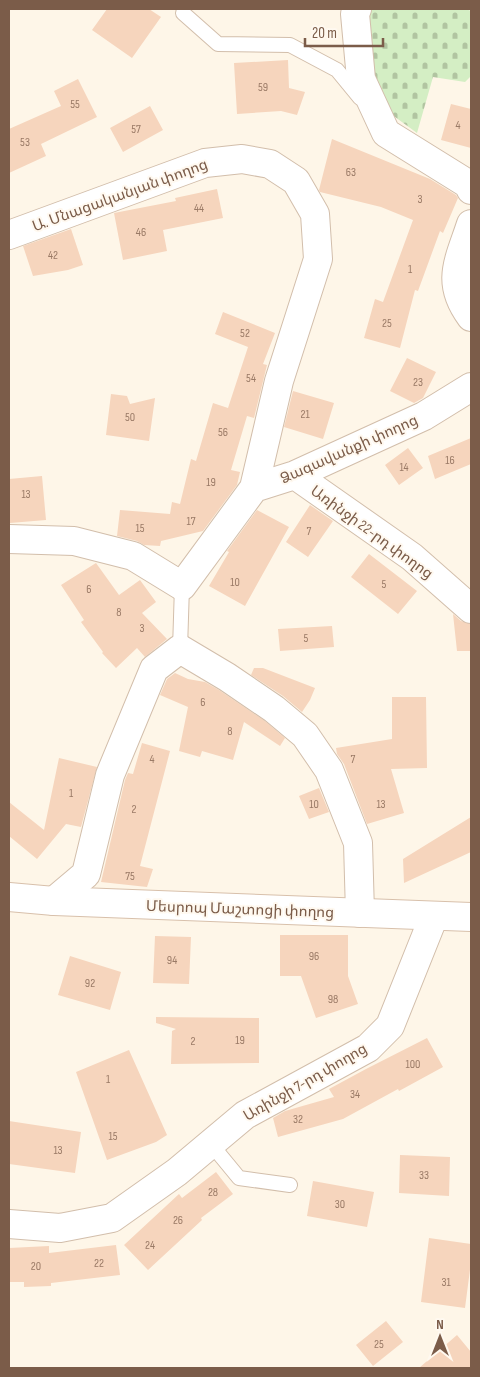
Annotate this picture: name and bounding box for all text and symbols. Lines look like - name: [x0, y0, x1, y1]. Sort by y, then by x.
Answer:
- scale bar: [305, 15, 382, 47]
- text: 20 m: [312, 24, 337, 43]
- house number: 59: [258, 80, 268, 95]
- house number: 55: [70, 97, 80, 112]
- house number: 4: [455, 118, 461, 133]
- house number: 57: [131, 122, 141, 137]
- house number: 53: [20, 135, 30, 150]
- street label: Ա. Մնացականյան փողոց: [30, 155, 211, 236]
- house number: 63: [346, 165, 356, 180]
- house number: 3: [417, 192, 423, 207]
- house number: 44: [194, 201, 204, 216]
- house number: 46: [136, 225, 146, 240]
- house number: 42: [48, 248, 58, 263]
- house number: 1: [408, 262, 413, 277]
- house number: 25: [382, 316, 392, 331]
- house number: 52: [240, 326, 250, 341]
- house number: 54: [246, 371, 256, 386]
- house number: 23: [413, 375, 423, 390]
- house number: 21: [300, 407, 310, 422]
- house number: 50: [125, 410, 135, 425]
- street label: Ձագավանքի փողոց: [278, 411, 421, 488]
- house number: 56: [218, 425, 228, 440]
- house number: 16: [445, 453, 455, 468]
- house number: 14: [399, 460, 409, 475]
- house number: 19: [206, 475, 216, 490]
- street label: Առինջի 22-րդ փողոց: [307, 481, 437, 583]
- house number: 13: [21, 487, 31, 502]
- house number: 17: [187, 514, 196, 529]
- house number: 15: [135, 521, 145, 536]
- house number: 7: [307, 524, 312, 539]
- house number: 10: [230, 575, 240, 590]
- house number: 5: [382, 577, 387, 592]
- house number: 6: [86, 582, 92, 597]
- house number: 8: [116, 605, 122, 620]
- house number: 3: [139, 621, 145, 636]
- house number: 5: [304, 631, 309, 646]
- house number: 6: [200, 695, 206, 710]
- house number: 8: [227, 724, 233, 739]
- house number: 4: [149, 752, 155, 767]
- house number: 7: [351, 752, 356, 767]
- house number: 1: [69, 786, 74, 801]
- house number: 10: [309, 797, 319, 812]
- house number: 13: [376, 797, 386, 812]
- house number: 2: [132, 802, 137, 817]
- house number: 75: [125, 869, 135, 884]
- street label: Մեսրոպ Մաշտոցի փողոց: [146, 897, 334, 922]
- house number: 96: [309, 949, 319, 964]
- house number: 94: [167, 953, 177, 968]
- house number: 92: [85, 976, 95, 991]
- house number: 98: [328, 992, 338, 1007]
- house number: 19: [235, 1033, 245, 1048]
- house number: 2: [191, 1034, 196, 1049]
- street label: Առինջի 7-րդ փողոց: [240, 1039, 371, 1126]
- house number: 100: [406, 1057, 420, 1072]
- house number: 1: [106, 1072, 111, 1087]
- house number: 34: [350, 1087, 360, 1102]
- house number: 32: [293, 1112, 303, 1127]
- house number: 15: [108, 1129, 118, 1144]
- house number: 13: [53, 1143, 63, 1158]
- house number: 33: [419, 1168, 429, 1183]
- house number: 28: [208, 1185, 218, 1200]
- house number: 30: [335, 1197, 345, 1212]
- house number: 26: [173, 1213, 183, 1228]
- house number: 24: [145, 1238, 155, 1253]
- house number: 22: [94, 1256, 104, 1271]
- house number: 20: [31, 1259, 41, 1274]
- house number: 31: [441, 1275, 451, 1290]
- north arrow: [415, 1312, 465, 1362]
- text: N: [436, 1316, 444, 1333]
- house number: 25: [374, 1337, 384, 1352]

